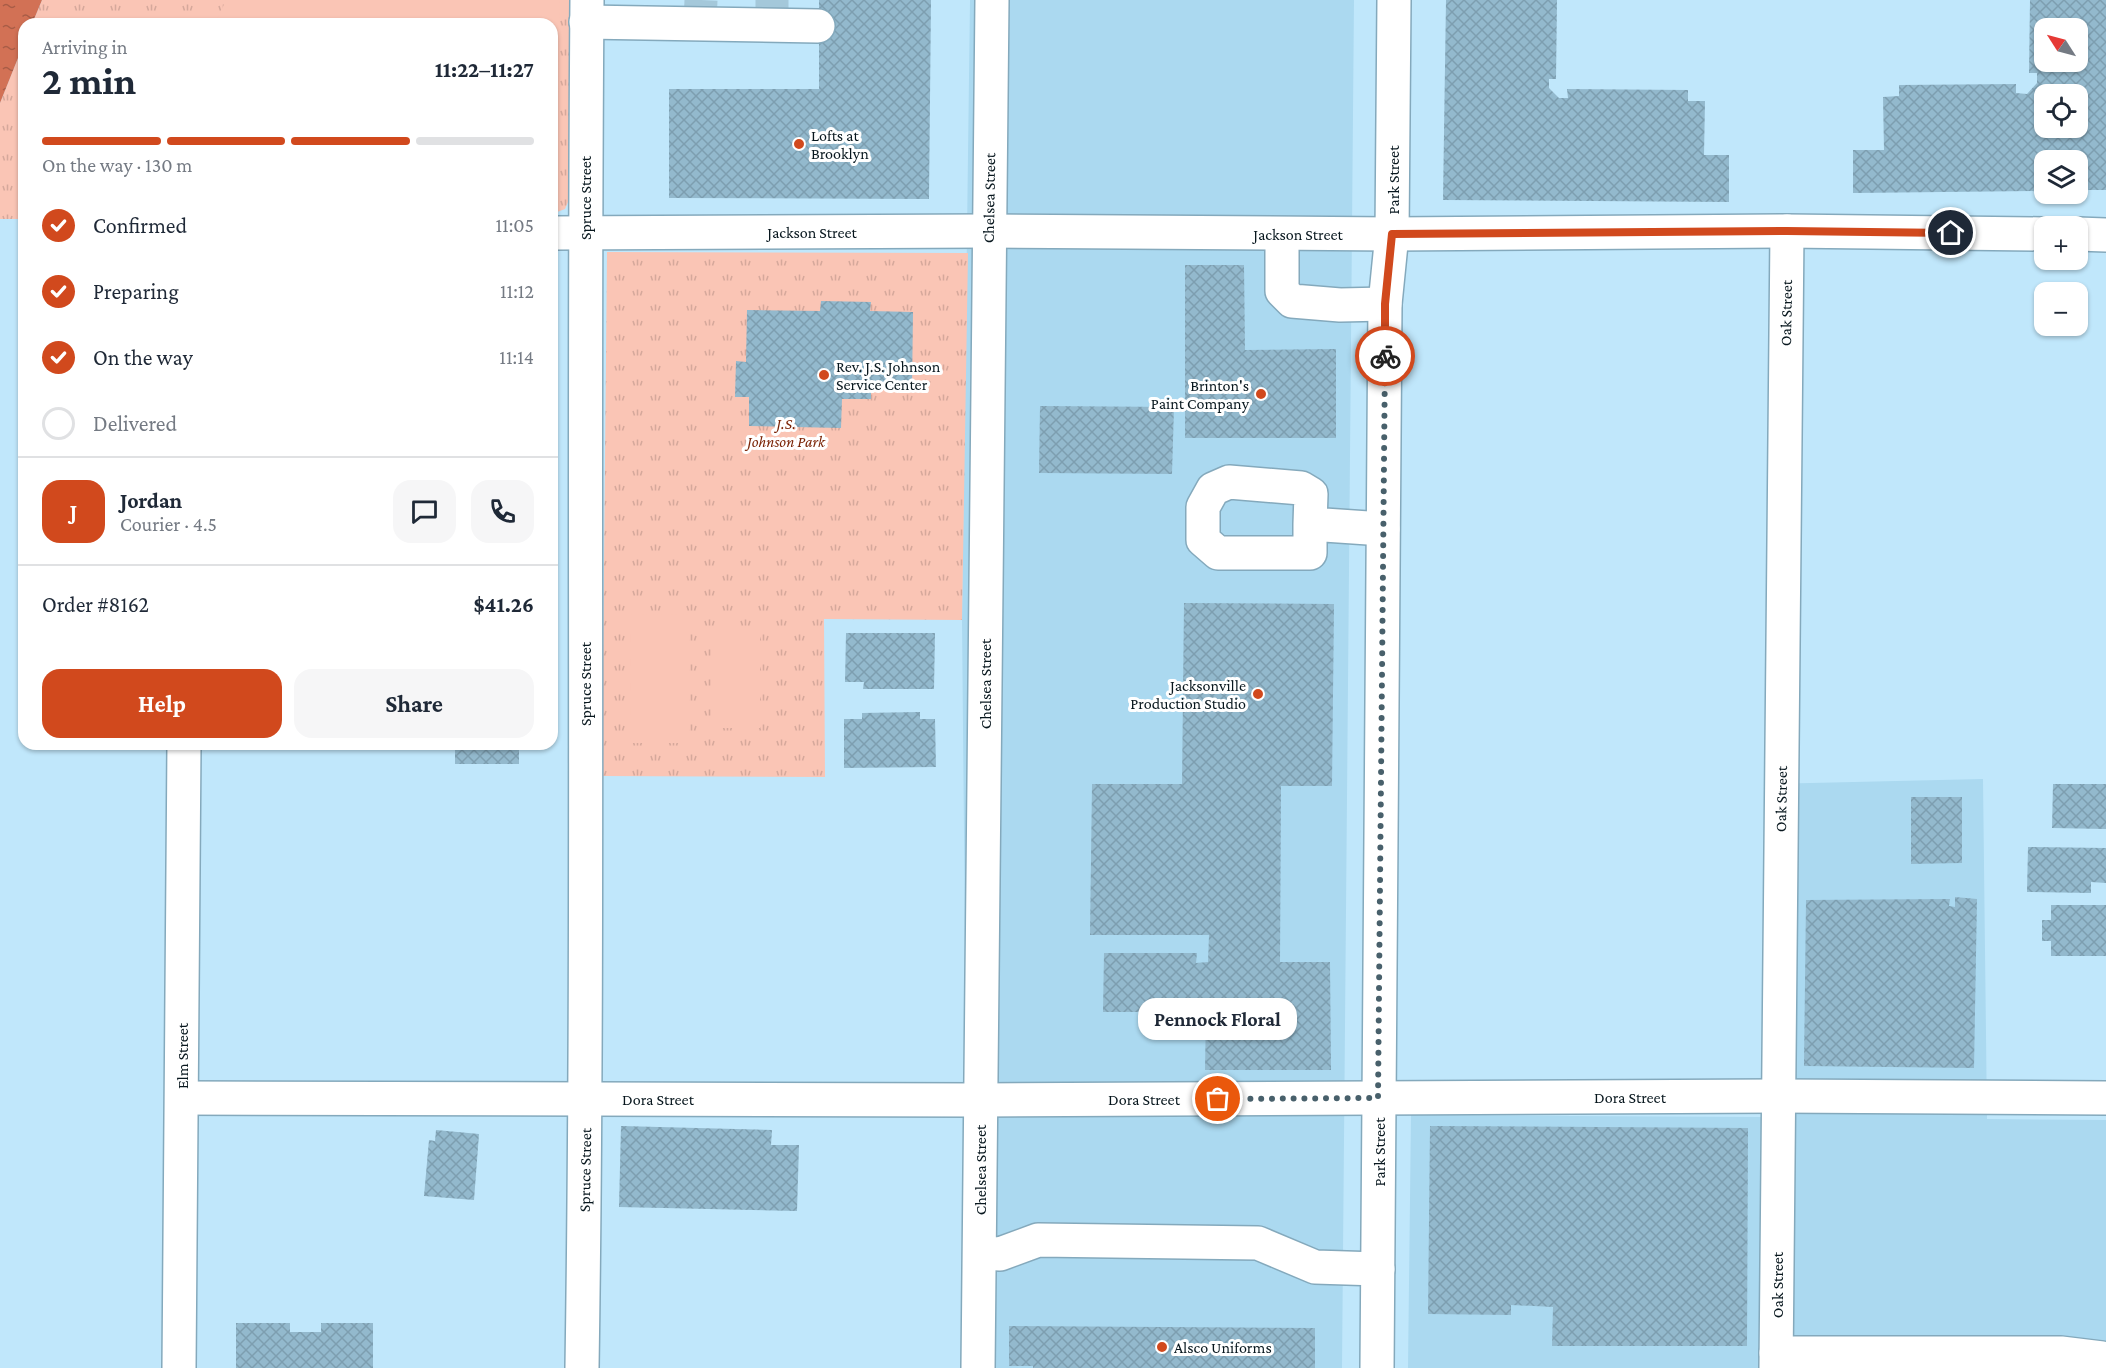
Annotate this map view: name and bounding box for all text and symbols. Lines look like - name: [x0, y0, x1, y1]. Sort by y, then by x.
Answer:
- north arrow: [2034, 18, 2088, 72]
- map controls: [2034, 18, 2088, 336]
- text: Arriving in: [42, 36, 127, 58]
- text: 11:22–11:27: [435, 57, 534, 82]
- text: 2 min: [42, 59, 136, 102]
- button: locate: [2034, 84, 2088, 138]
- place label: Lofts at Brooklyn: [811, 127, 869, 163]
- marker: Lofts at Brooklyn: [792, 137, 806, 151]
- street label: Park Street: [1385, 145, 1402, 214]
- button: layers: [2034, 150, 2088, 204]
- street label: Chelsea Street: [980, 152, 998, 243]
- text: On the way · 130 m: [42, 154, 192, 176]
- street label: Spruce Street: [577, 155, 595, 240]
- pin: [1925, 207, 1976, 258]
- icon: check: [42, 209, 75, 242]
- text: Confirmed: [93, 213, 187, 238]
- text: 11:05: [495, 214, 534, 236]
- icon: home: [1934, 216, 1967, 249]
- button: +: [2034, 216, 2088, 270]
- street label: Jackson Street: [765, 224, 857, 242]
- street label: Jackson Street: [1251, 226, 1343, 244]
- icon: check: [42, 275, 75, 308]
- text: Preparing: [93, 279, 179, 304]
- street label: Oak Street: [1777, 279, 1795, 346]
- text: 11:12: [500, 280, 534, 302]
- button: −: [2034, 282, 2088, 336]
- courier: [1355, 326, 1415, 386]
- icon: bike: [1369, 340, 1402, 373]
- icon: check: [42, 341, 75, 374]
- text: On the way: [93, 345, 193, 370]
- text: 11:14: [499, 346, 534, 368]
- place label: Rev. J.S. Johnson Service Center: [836, 358, 941, 393]
- marker: Rev. J.S. Johnson Service Center: [817, 368, 831, 382]
- place label: Brinton's Paint Company: [1151, 377, 1250, 413]
- marker: Brinton's Paint Company: [1254, 387, 1268, 401]
- text: Delivered: [93, 411, 177, 436]
- park label: J.S. Johnson Park: [744, 415, 826, 451]
- button: chat: [393, 480, 456, 543]
- button: phone: [471, 480, 534, 543]
- text: Jordan: [120, 488, 182, 513]
- text: J: [70, 499, 77, 524]
- text: Courier · 4.5: [120, 513, 217, 535]
- text: Order #8162: [42, 592, 149, 617]
- text: $41.26: [474, 592, 534, 617]
- street label: Chelsea Street: [977, 638, 994, 729]
- street label: Spruce Street: [577, 641, 595, 726]
- button: Help: [42, 669, 282, 738]
- button: Share: [294, 669, 534, 738]
- place label: Jacksonville Production Studio: [1130, 677, 1246, 712]
- marker: Jacksonville Production Studio: [1251, 687, 1265, 701]
- street label: Oak Street: [1772, 765, 1790, 832]
- callout: Pennock Floral: [1138, 997, 1298, 1039]
- text: Pennock Floral: [1154, 1008, 1281, 1030]
- street label: Elm Street: [174, 1022, 191, 1089]
- pin: [1192, 1073, 1243, 1124]
- icon: bag: [1201, 1082, 1234, 1115]
- street label: Dora Street: [1594, 1089, 1667, 1106]
- street label: Dora Street: [622, 1091, 695, 1108]
- street label: Dora Street: [1108, 1091, 1181, 1108]
- street label: Park Street: [1371, 1117, 1388, 1186]
- street label: Chelsea Street: [972, 1124, 989, 1215]
- street label: Spruce Street: [576, 1127, 595, 1212]
- street label: Oak Street: [1769, 1251, 1786, 1318]
- place label: Alsco Uniforms: [1174, 1339, 1272, 1356]
- marker: Alsco Uniforms: [1155, 1340, 1169, 1354]

